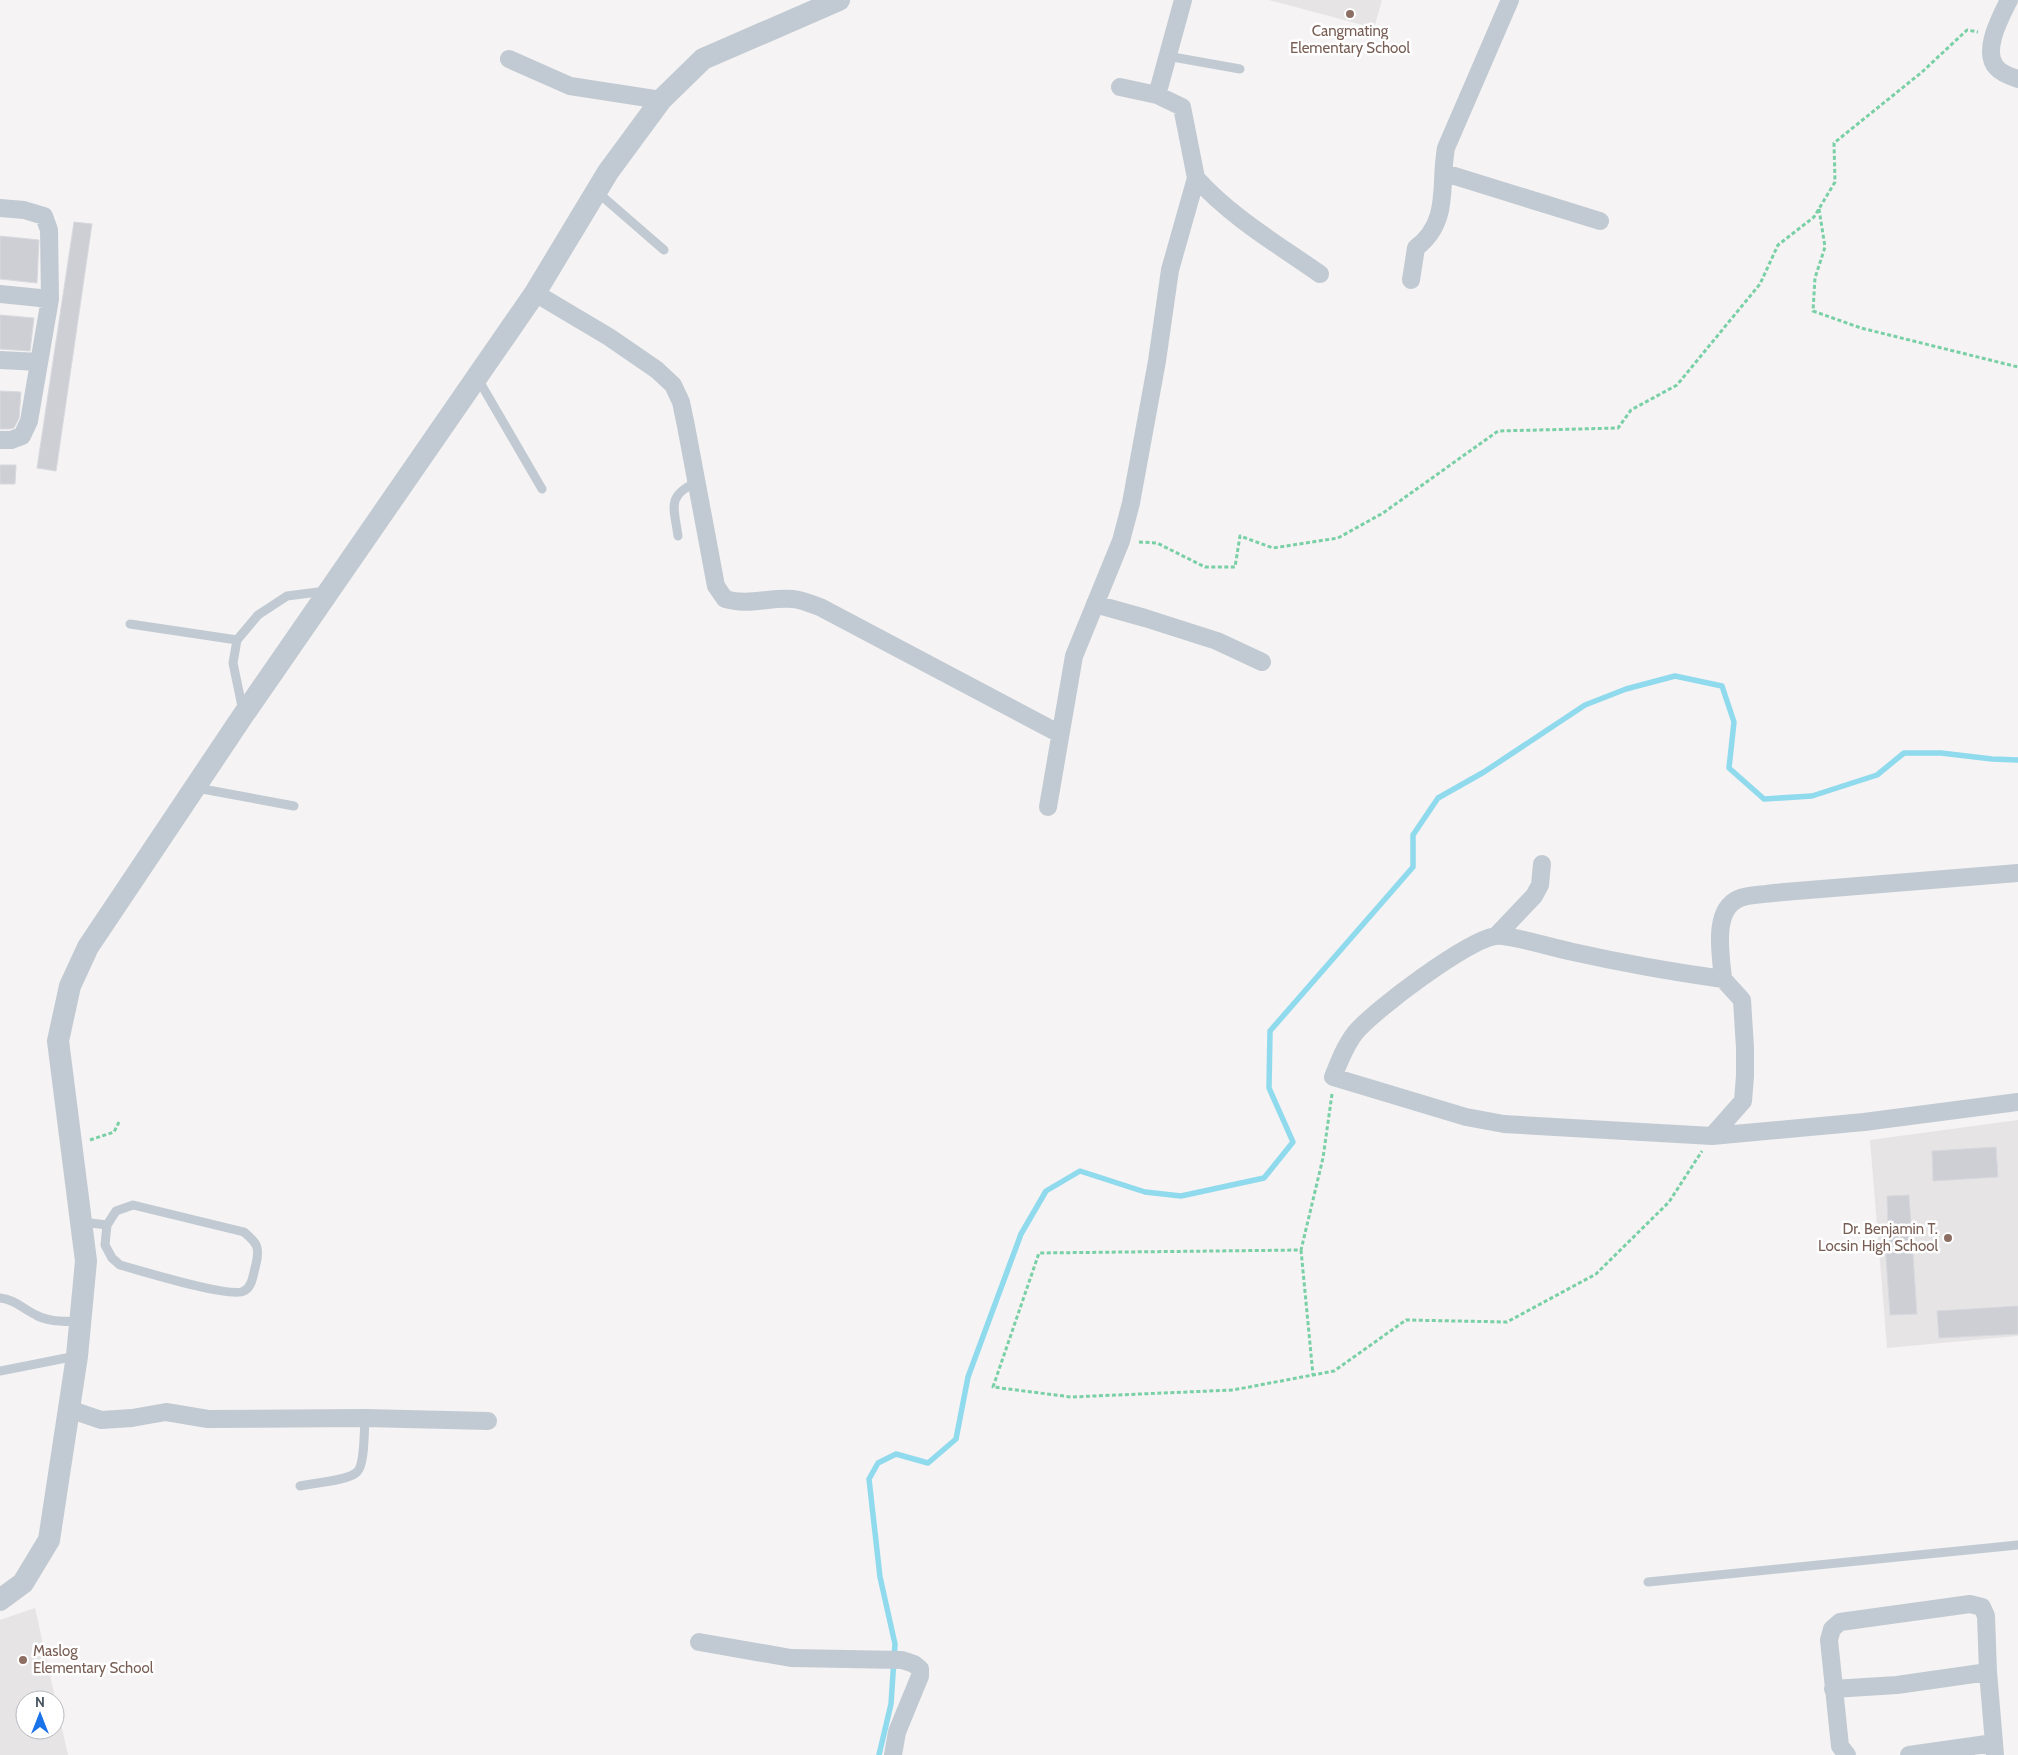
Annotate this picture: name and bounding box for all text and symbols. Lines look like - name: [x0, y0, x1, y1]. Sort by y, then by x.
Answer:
- marker: Cangmating Elementary School: [1344, 8, 1356, 20]
- place label: Cangmating Elementary School: [1290, 22, 1411, 57]
- place label: Dr. Benjamin T. Locsin High School: [1818, 1220, 1938, 1255]
- marker: Dr. Benjamin T. Locsin High School: [1942, 1232, 1954, 1244]
- place label: Maslog Elementary School: [33, 1642, 154, 1677]
- marker: Maslog Elementary School: [17, 1654, 29, 1666]
- north arrow: [15, 1690, 65, 1740]
- text: N: [35, 1693, 45, 1711]

